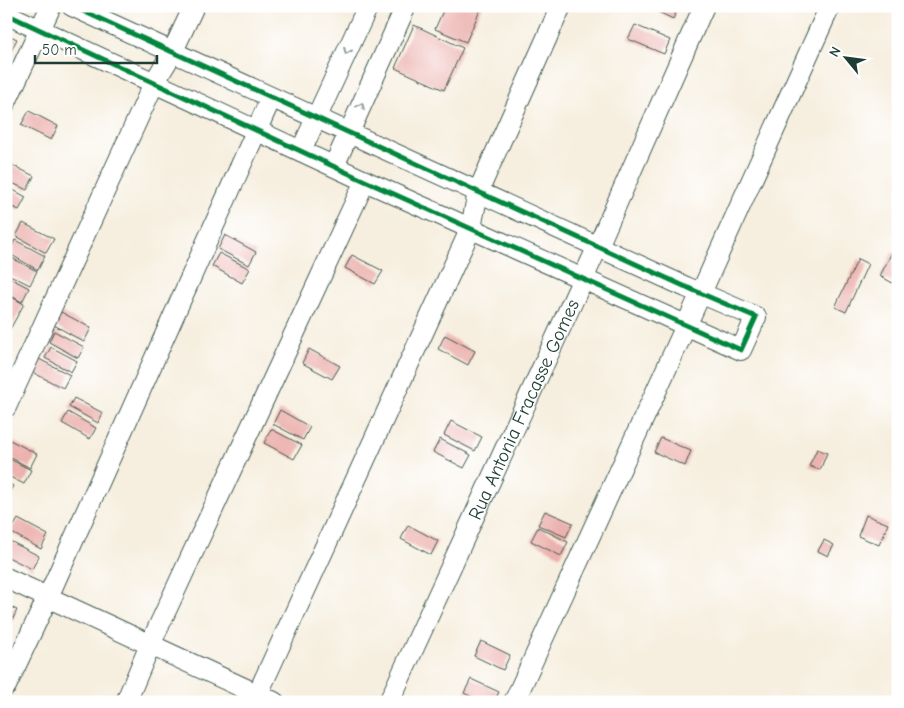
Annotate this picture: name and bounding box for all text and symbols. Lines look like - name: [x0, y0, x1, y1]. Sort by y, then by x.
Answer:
- scale bar: [35, 32, 158, 64]
- north arrow: [822, 32, 872, 82]
- text: 50 m: [42, 41, 77, 59]
- text: N: [825, 44, 845, 60]
- one-way arrow: [343, 46, 354, 55]
- one-way arrow: [355, 102, 365, 111]
- street label: Rua Antonia Fracasse Gomes: [464, 296, 584, 523]

